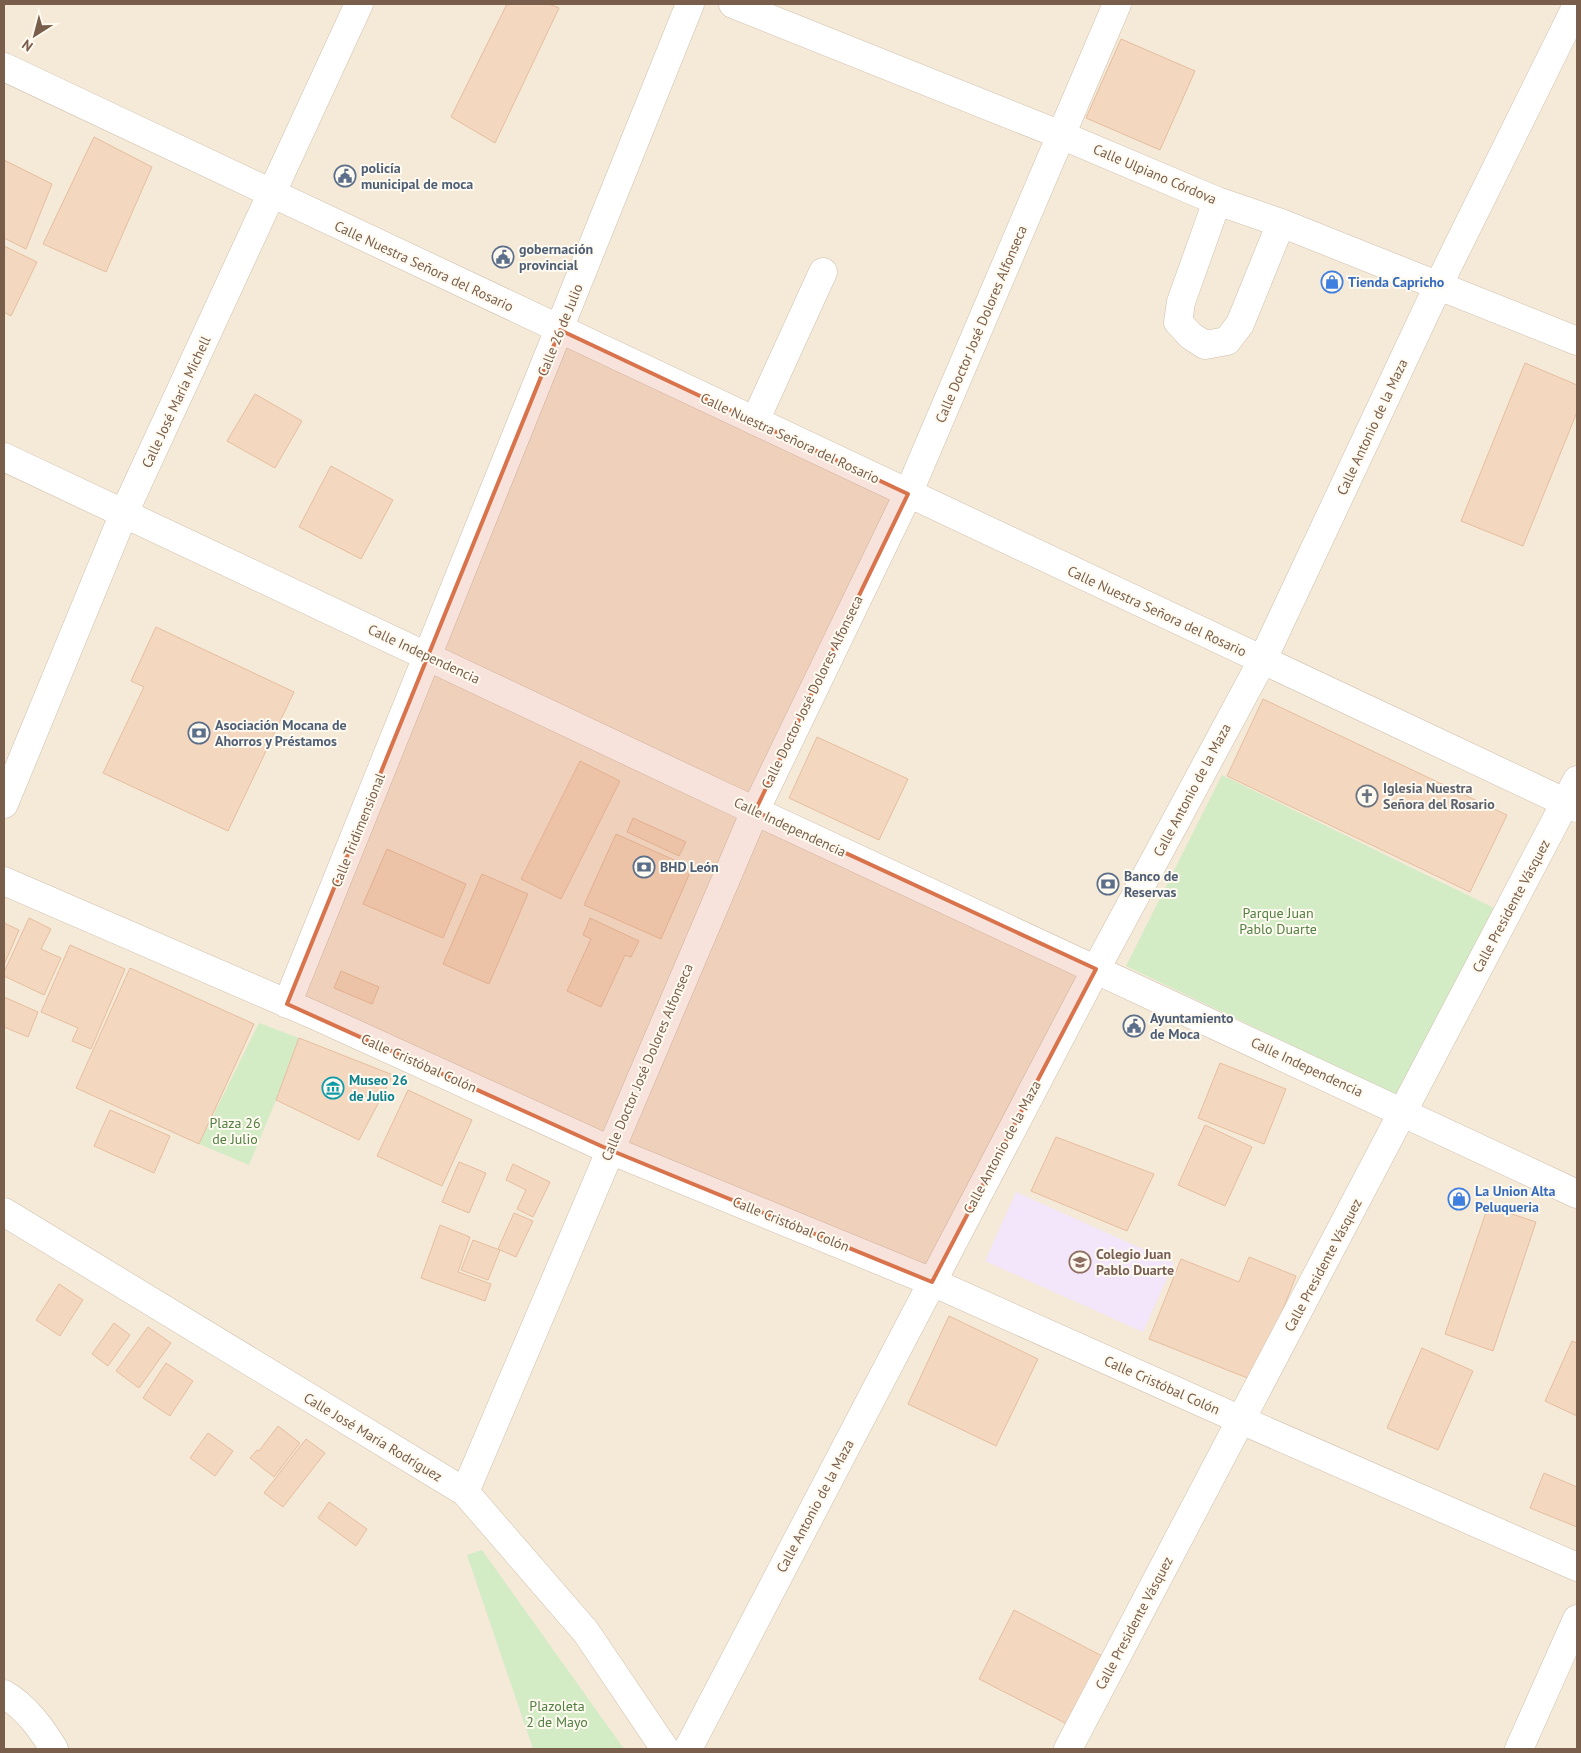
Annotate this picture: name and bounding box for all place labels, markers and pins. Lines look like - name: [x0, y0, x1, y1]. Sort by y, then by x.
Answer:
- place label: policía municipal de moca: [361, 159, 473, 193]
- public building icon: policía municipal de moca: [333, 164, 357, 188]
- place label: gobernación provincial: [519, 240, 593, 274]
- public building icon: gobernación provincial: [491, 245, 515, 269]
- shop icon: Tienda Capricho: [1320, 270, 1344, 294]
- place label: Tienda Capricho: [1348, 273, 1445, 291]
- place label: Asociación Mocana de Ahorros y Préstamos: [215, 716, 347, 750]
- bank icon: Asociación Mocana de Ahorros y Préstamos: [187, 721, 211, 745]
- place label: Iglesia Nuestra Señora del Rosario: [1383, 779, 1495, 813]
- church icon: Iglesia Nuestra Señora del Rosario: [1355, 784, 1379, 808]
- bank icon: BHD León: [632, 855, 656, 879]
- place label: BHD León: [660, 858, 719, 876]
- place label: Banco de Reservas: [1124, 867, 1178, 901]
- bank icon: Banco de Reservas: [1096, 872, 1120, 896]
- place label: Ayuntamiento de Moca: [1150, 1009, 1234, 1043]
- public building icon: Ayuntamiento de Moca: [1122, 1014, 1146, 1038]
- place label: Museo 26 de Julio: [349, 1071, 408, 1105]
- museum icon: Museo 26 de Julio: [321, 1076, 345, 1100]
- place label: La Union Alta Peluqueria: [1475, 1182, 1555, 1216]
- shop icon: La Union Alta Peluqueria: [1447, 1187, 1471, 1211]
- place label: Colegio Juan Pablo Duarte: [1096, 1245, 1174, 1279]
- school or university icon: Colegio Juan Pablo Duarte: [1068, 1250, 1092, 1274]

